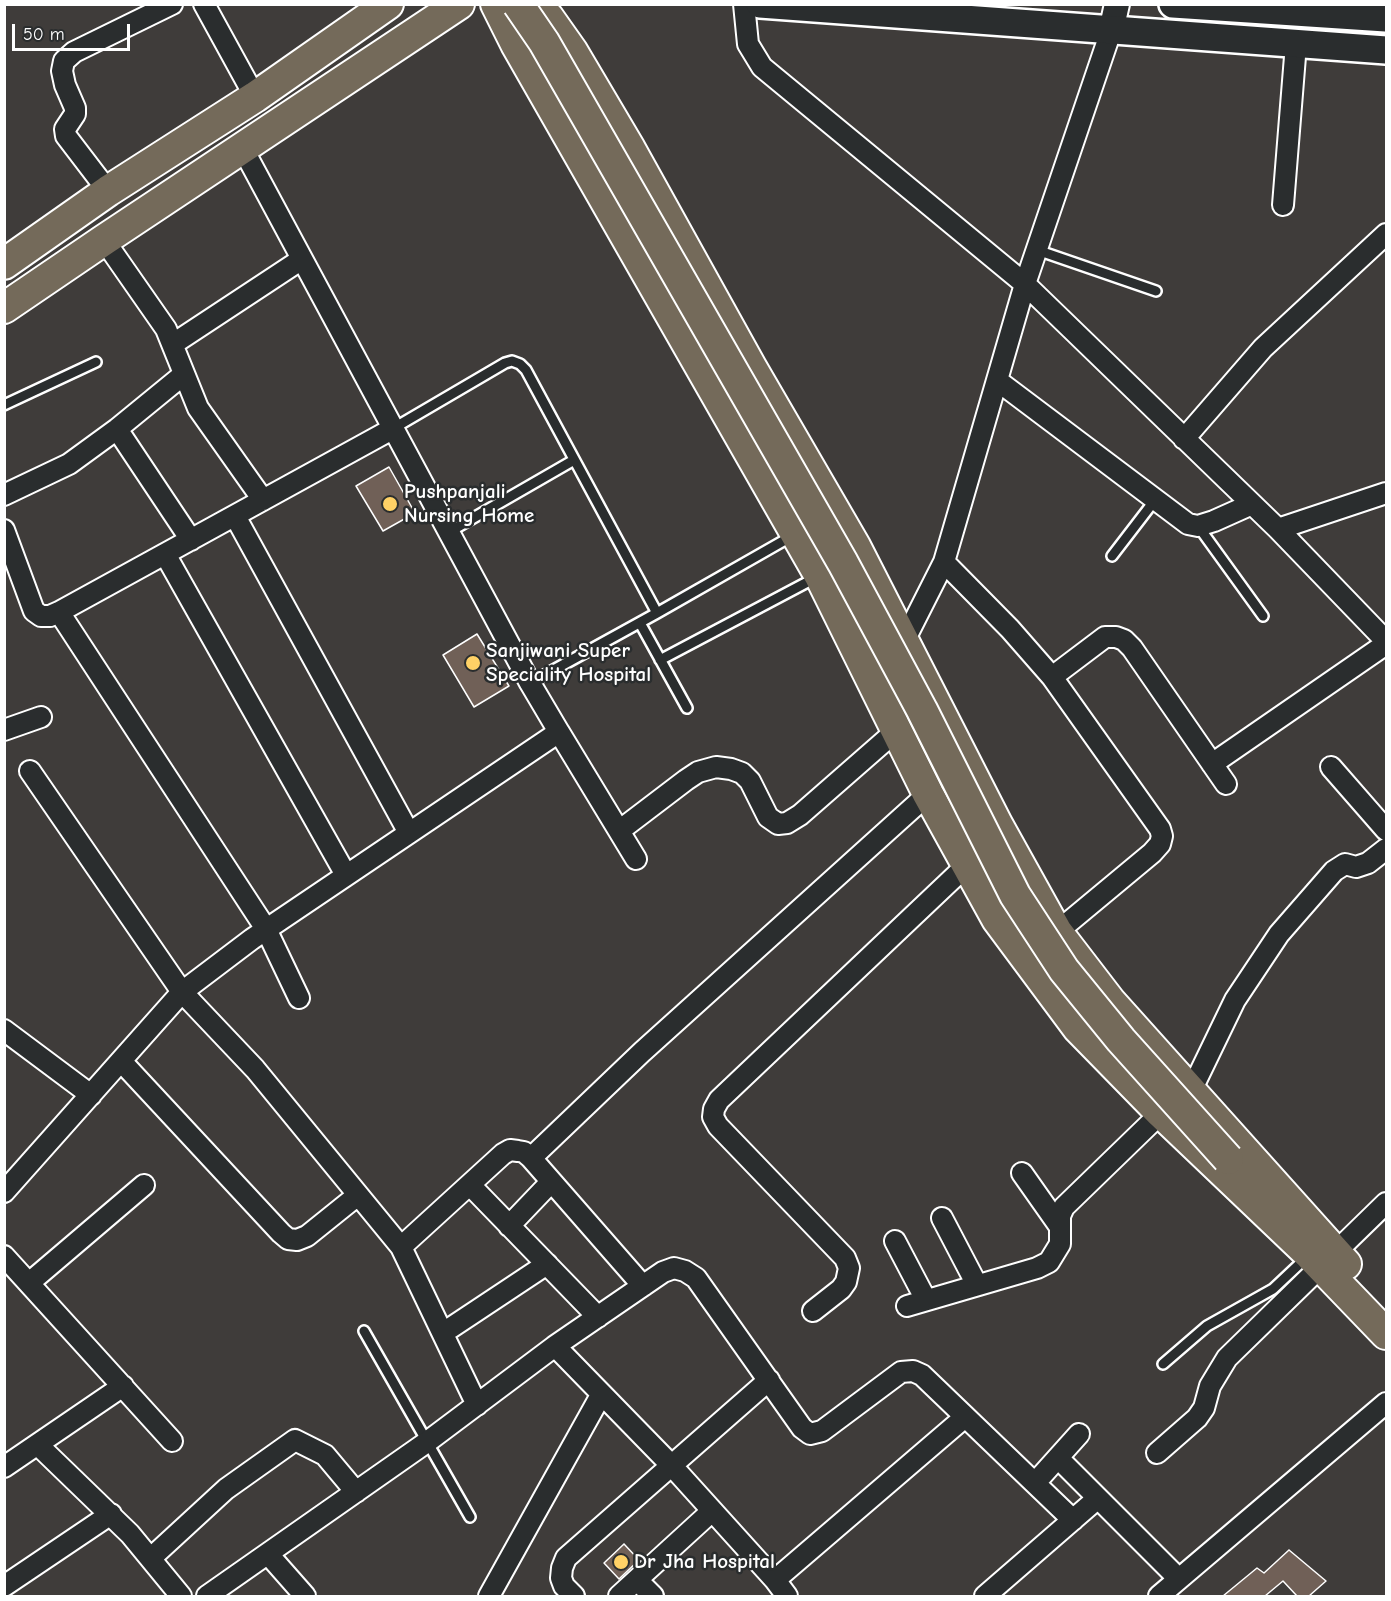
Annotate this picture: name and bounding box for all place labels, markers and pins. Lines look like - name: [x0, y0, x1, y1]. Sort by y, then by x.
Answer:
- place label: Pushpanjali Nursing Home: [404, 479, 534, 529]
- marker: Pushpanjali Nursing Home: [381, 495, 399, 513]
- place label: Sanjiwani Super Speciality Hospital: [486, 638, 651, 688]
- marker: Sanjiwani Super Speciality Hospital: [464, 654, 482, 672]
- place label: Dr Jha Hospital: [634, 1549, 775, 1575]
- marker: Dr Jha Hospital: [612, 1553, 630, 1571]

